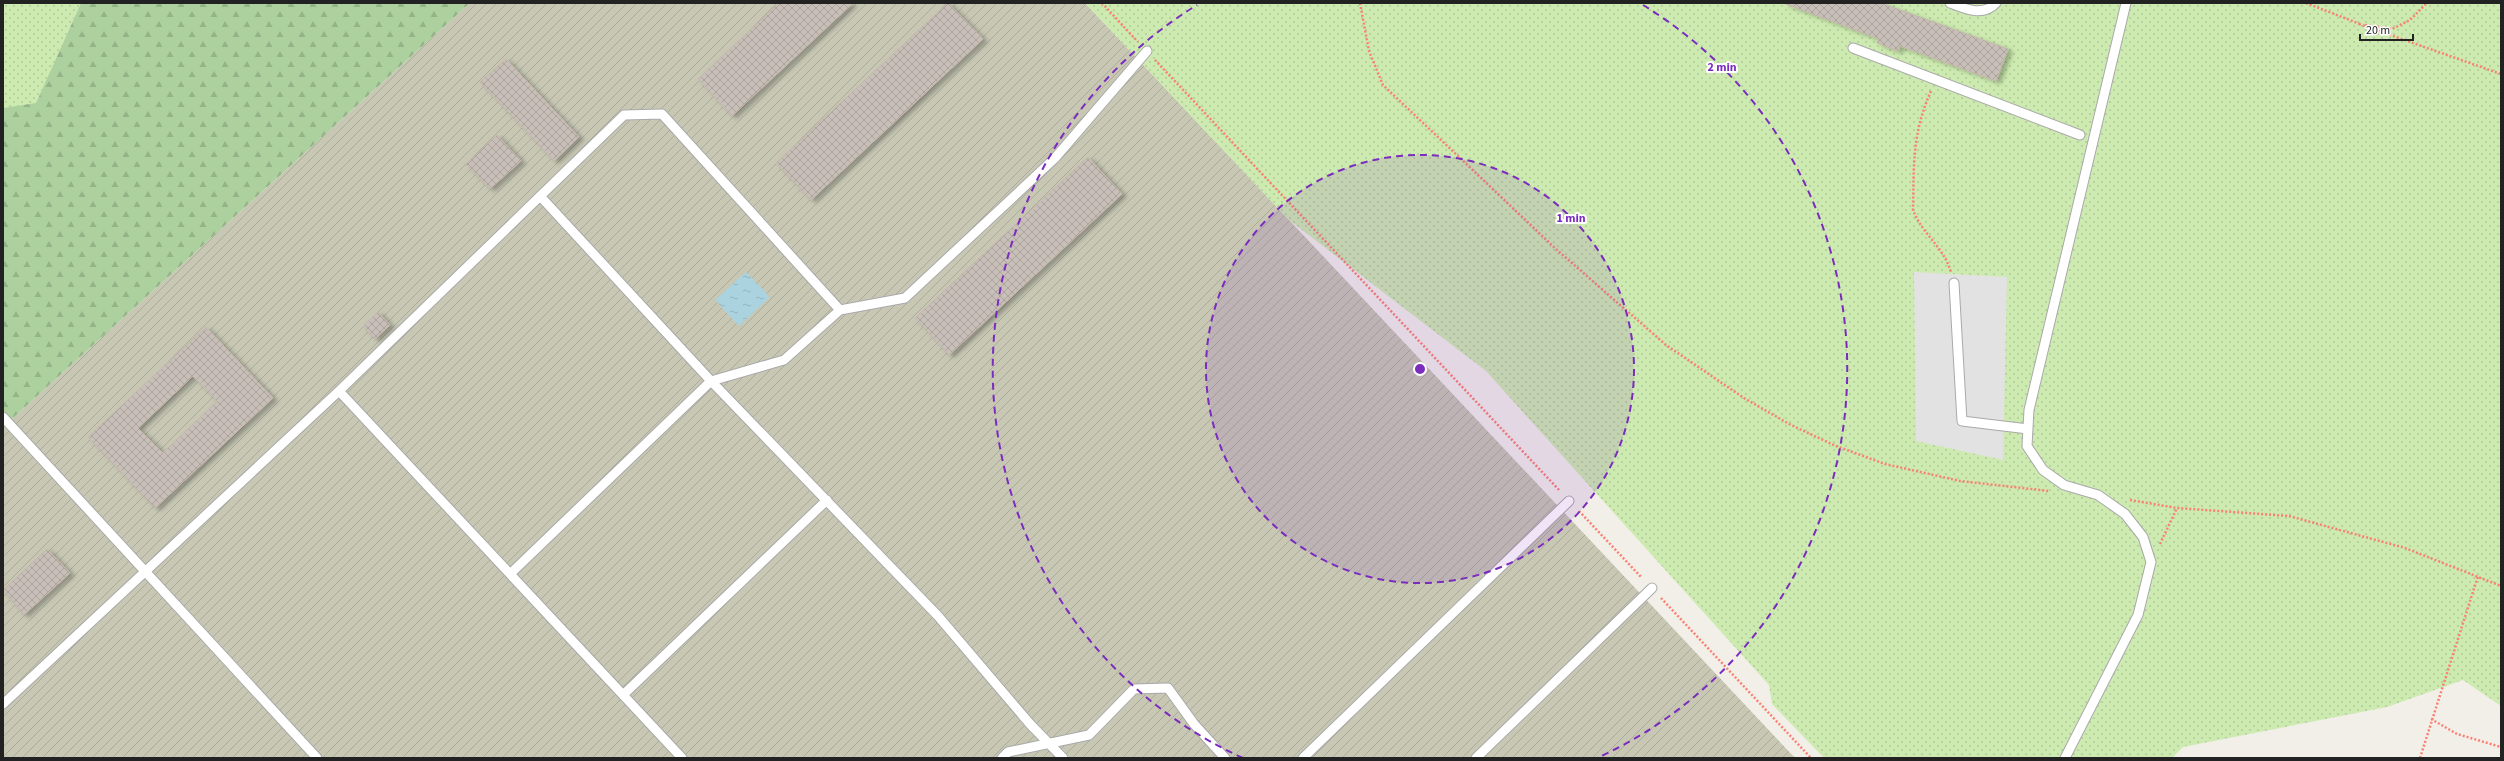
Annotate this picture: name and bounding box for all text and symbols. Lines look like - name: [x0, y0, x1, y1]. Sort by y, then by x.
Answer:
- scale bar: [2360, 16, 2413, 42]
- text: 20 m: [2366, 22, 2390, 39]
- text: 2 min: [1707, 59, 1737, 76]
- text: 1 min: [1556, 210, 1586, 227]
- centre of rings: [1413, 362, 1427, 376]

